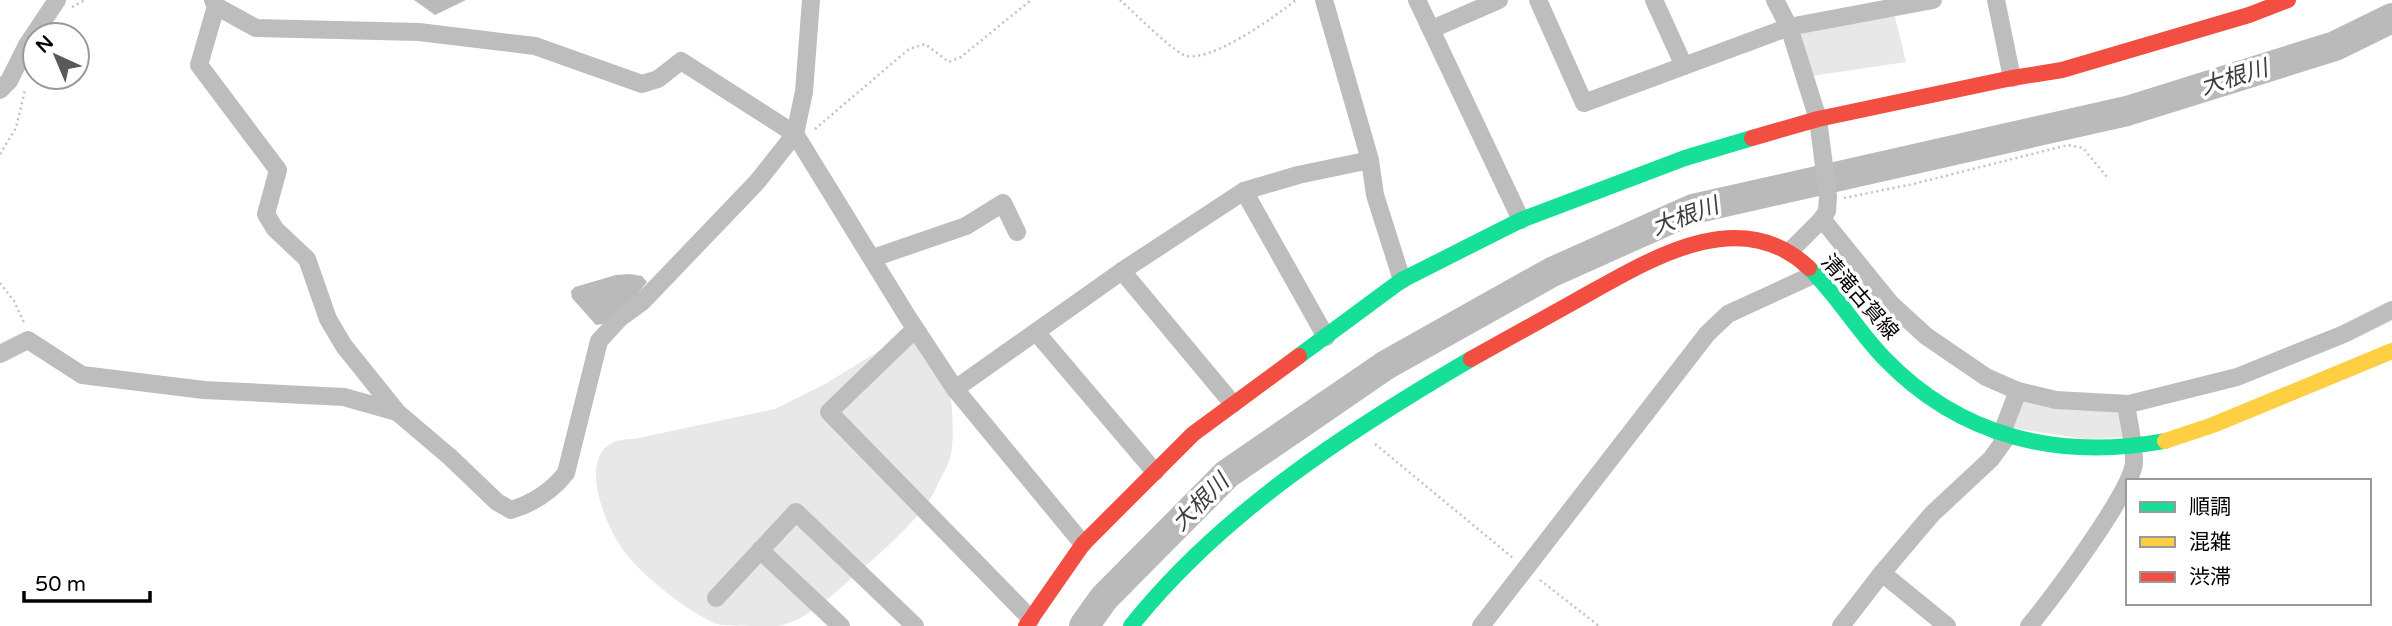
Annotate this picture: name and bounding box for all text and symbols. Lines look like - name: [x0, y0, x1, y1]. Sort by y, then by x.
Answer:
- north arrow: [21, 21, 91, 91]
- text: N: [32, 31, 58, 58]
- water label: 大根川: [2197, 54, 2274, 101]
- water label: 大根川: [1648, 191, 1725, 242]
- street label: 清滝古賀線: [1816, 250, 1903, 345]
- water label: 大根川: [1166, 466, 1237, 537]
- legend: [2126, 479, 2371, 605]
- text: 順調: [2189, 495, 2231, 520]
- text: 混雑: [2189, 530, 2231, 555]
- scale bar: [24, 560, 150, 604]
- text: 渋滞: [2189, 565, 2231, 590]
- text: 50 m: [35, 572, 86, 597]

